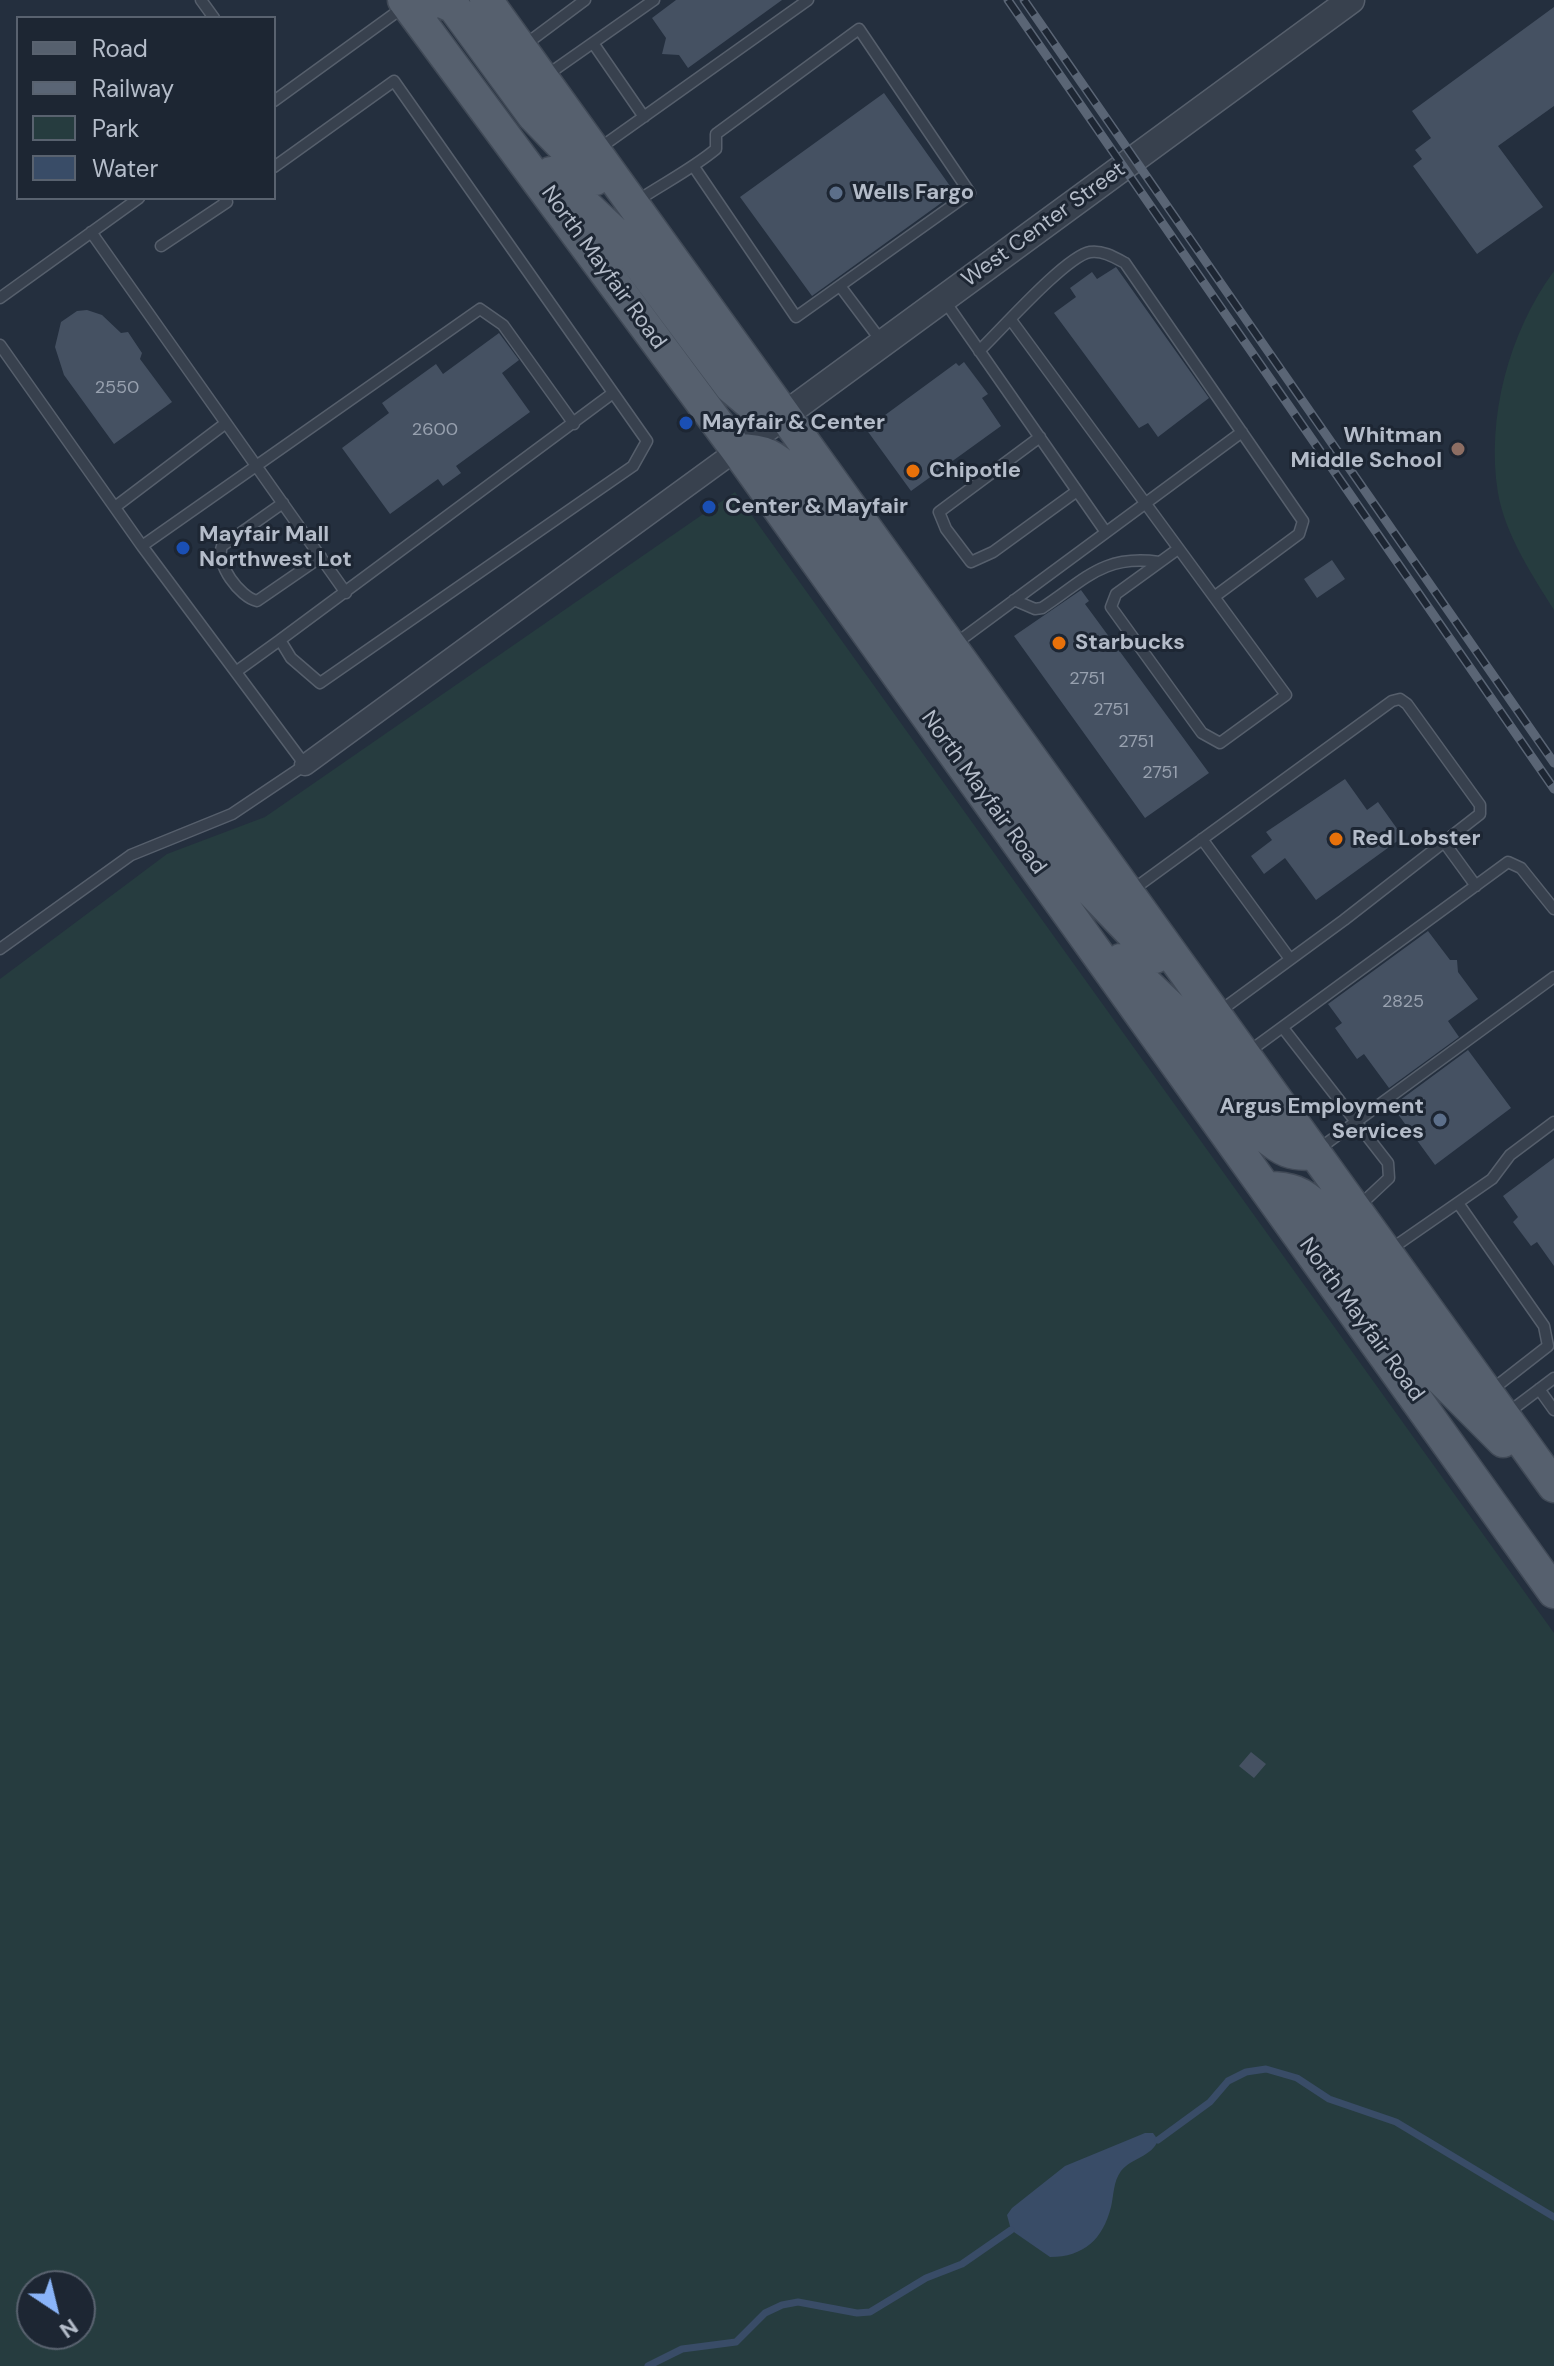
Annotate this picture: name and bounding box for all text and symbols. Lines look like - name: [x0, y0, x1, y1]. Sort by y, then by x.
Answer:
- legend: [16, 16, 276, 200]
- text: Road: [92, 33, 148, 64]
- text: Railway: [92, 73, 174, 104]
- text: Park: [92, 113, 139, 144]
- text: Water: [92, 153, 158, 184]
- street label: West Center Street: [957, 157, 1131, 293]
- place label: Wells Fargo: [852, 180, 974, 206]
- street label: North Mayfair Road: [535, 181, 671, 355]
- marker: Wells Fargo: [827, 184, 845, 202]
- house number: 2550: [95, 377, 139, 399]
- place label: Mayfair & Center: [702, 410, 885, 436]
- marker: Mayfair & Center: [677, 414, 695, 432]
- house number: 2600: [412, 419, 458, 441]
- place label: Whitman Middle School: [1290, 423, 1442, 474]
- marker: Whitman Middle School: [1449, 440, 1467, 458]
- place label: Chipotle: [929, 458, 1021, 484]
- marker: Chipotle: [904, 462, 922, 480]
- place label: Center & Mayfair: [725, 494, 908, 520]
- marker: Center & Mayfair: [700, 498, 718, 516]
- place label: Mayfair Mall Northwest Lot: [199, 522, 352, 574]
- marker: Mayfair Mall Northwest Lot: [174, 539, 192, 557]
- place label: Starbucks: [1075, 630, 1185, 656]
- marker: Starbucks: [1050, 634, 1068, 652]
- house number: 2751: [1069, 668, 1105, 690]
- house number: 2751: [1093, 699, 1129, 721]
- street label: North Mayfair Road: [915, 706, 1051, 880]
- house number: 2751: [1118, 731, 1154, 753]
- house number: 2751: [1142, 762, 1178, 784]
- place label: Red Lobster: [1352, 826, 1481, 852]
- marker: Red Lobster: [1327, 830, 1345, 848]
- house number: 2825: [1382, 991, 1424, 1013]
- place label: Argus Employment Services: [1220, 1094, 1424, 1146]
- marker: Argus Employment Services: [1431, 1111, 1449, 1129]
- street label: North Mayfair Road: [1293, 1233, 1429, 1407]
- north arrow: [16, 2270, 96, 2350]
- text: N: [54, 2312, 84, 2345]

